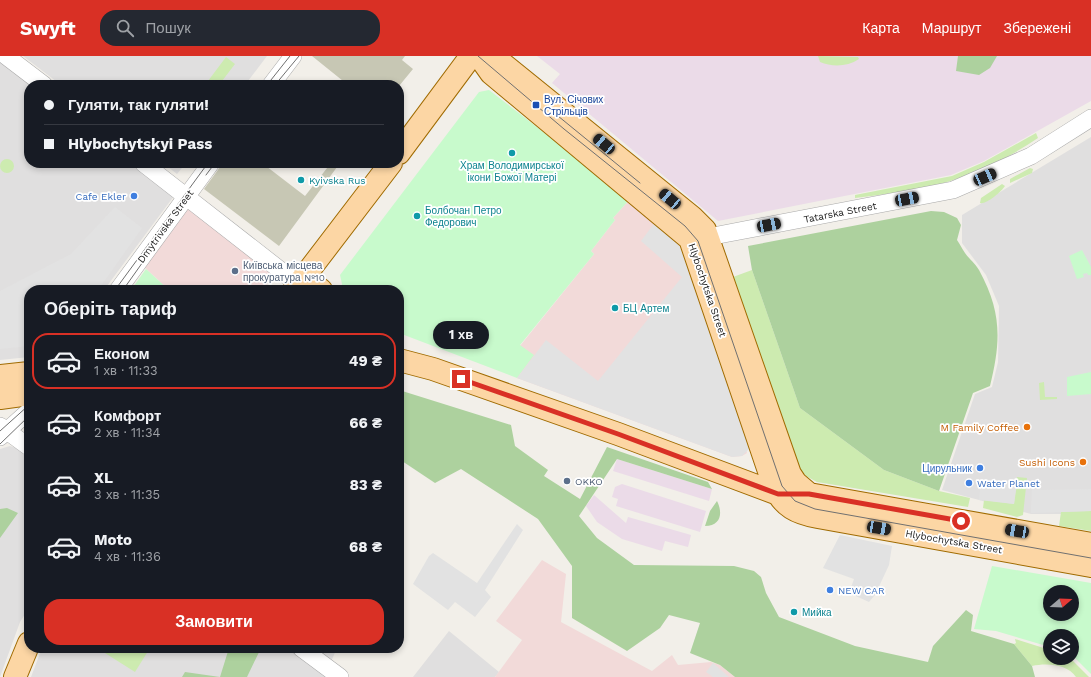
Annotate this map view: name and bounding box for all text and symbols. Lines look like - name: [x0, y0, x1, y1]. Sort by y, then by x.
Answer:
- search box: [100, 10, 380, 46]
- text: Swyft: [20, 17, 76, 40]
- icon: search: [114, 17, 136, 39]
- text: Пошук: [146, 19, 191, 37]
- text: Карта: [862, 20, 900, 36]
- text: Маршрут: [922, 20, 981, 36]
- text: Збережені: [1003, 20, 1071, 36]
- place label: Вул. Січових Стрільців: [544, 94, 603, 117]
- text: Гуляти, так гуляти!: [68, 96, 209, 114]
- marker: Вул. Січових Стрільців: [531, 100, 541, 110]
- car: [591, 132, 617, 156]
- text: Hlybochytskyi Pass: [68, 135, 212, 153]
- marker: Храм Володимирської ікони Божої Матері: [507, 148, 517, 158]
- place label: Храм Володимирської ікони Божої Матері: [460, 160, 564, 183]
- car: [972, 167, 998, 187]
- marker: Kyivska Rus: [296, 175, 306, 185]
- place label: Kyivska Rus: [309, 175, 366, 186]
- street label: Dmytrivska Street: [135, 187, 196, 265]
- car: [657, 187, 683, 211]
- place label: Cafe Ekler: [76, 191, 126, 202]
- marker: Cafe Ekler: [129, 191, 139, 201]
- car: [894, 191, 920, 207]
- street label: Tatarska Street: [803, 200, 878, 225]
- place label: Болбочан Петро Федорович: [425, 205, 502, 228]
- marker: Болбочан Петро Федорович: [412, 211, 422, 221]
- car: [756, 217, 782, 233]
- street label: Hlybochytska Street: [686, 242, 729, 339]
- place label: Київська місцева прокуратура №10: [243, 260, 325, 283]
- marker: Київська місцева прокуратура №10: [230, 266, 240, 276]
- text: Оберіть тариф: [44, 298, 177, 319]
- marker: БЦ Артем: [610, 303, 620, 313]
- place label: БЦ Артем: [623, 303, 669, 314]
- callout: 1 хв: [433, 321, 489, 349]
- text: 1 хв: [449, 327, 473, 342]
- icon: car: [46, 343, 82, 379]
- text: Економ: [94, 345, 150, 363]
- text: 49 ₴: [349, 352, 382, 370]
- text: 1 хв · 11:33: [94, 363, 158, 378]
- route end: [452, 370, 470, 388]
- icon: car: [46, 405, 82, 441]
- text: Комфорт: [94, 407, 161, 425]
- text: 66 ₴: [349, 414, 382, 432]
- place label: M Family Coffee: [940, 422, 1019, 433]
- marker: M Family Coffee: [1022, 422, 1032, 432]
- text: 2 хв · 11:34: [94, 425, 160, 440]
- place label: Sushi Icons: [1019, 457, 1075, 468]
- marker: Sushi Icons: [1078, 457, 1088, 467]
- place label: Цирульник: [922, 463, 973, 474]
- marker: Цирульник: [975, 463, 985, 473]
- icon: car: [46, 467, 82, 503]
- text: XL: [94, 469, 113, 487]
- text: 83 ₴: [350, 476, 382, 494]
- marker: OKKO: [562, 476, 572, 486]
- place label: OKKO: [575, 476, 603, 487]
- marker: Water Planet: [964, 478, 974, 488]
- place label: Water Planet: [977, 478, 1041, 489]
- text: 3 хв · 11:35: [94, 487, 160, 502]
- route start: [952, 512, 970, 530]
- car: [866, 520, 892, 536]
- car: [1004, 523, 1030, 539]
- street label: Hlybochytska Street: [905, 528, 1004, 556]
- icon: car: [46, 529, 82, 565]
- text: Moto: [94, 531, 132, 549]
- text: 68 ₴: [349, 538, 382, 556]
- text: 4 хв · 11:36: [94, 549, 161, 564]
- marker: NEW CAR: [825, 585, 835, 595]
- place label: NEW CAR: [838, 585, 885, 596]
- north arrow: [1043, 585, 1079, 621]
- map controls: [1043, 585, 1079, 665]
- button: Замовити: [44, 599, 384, 645]
- marker: Мийка: [789, 607, 799, 617]
- place label: Мийка: [802, 607, 832, 618]
- button: layers: [1043, 629, 1079, 665]

